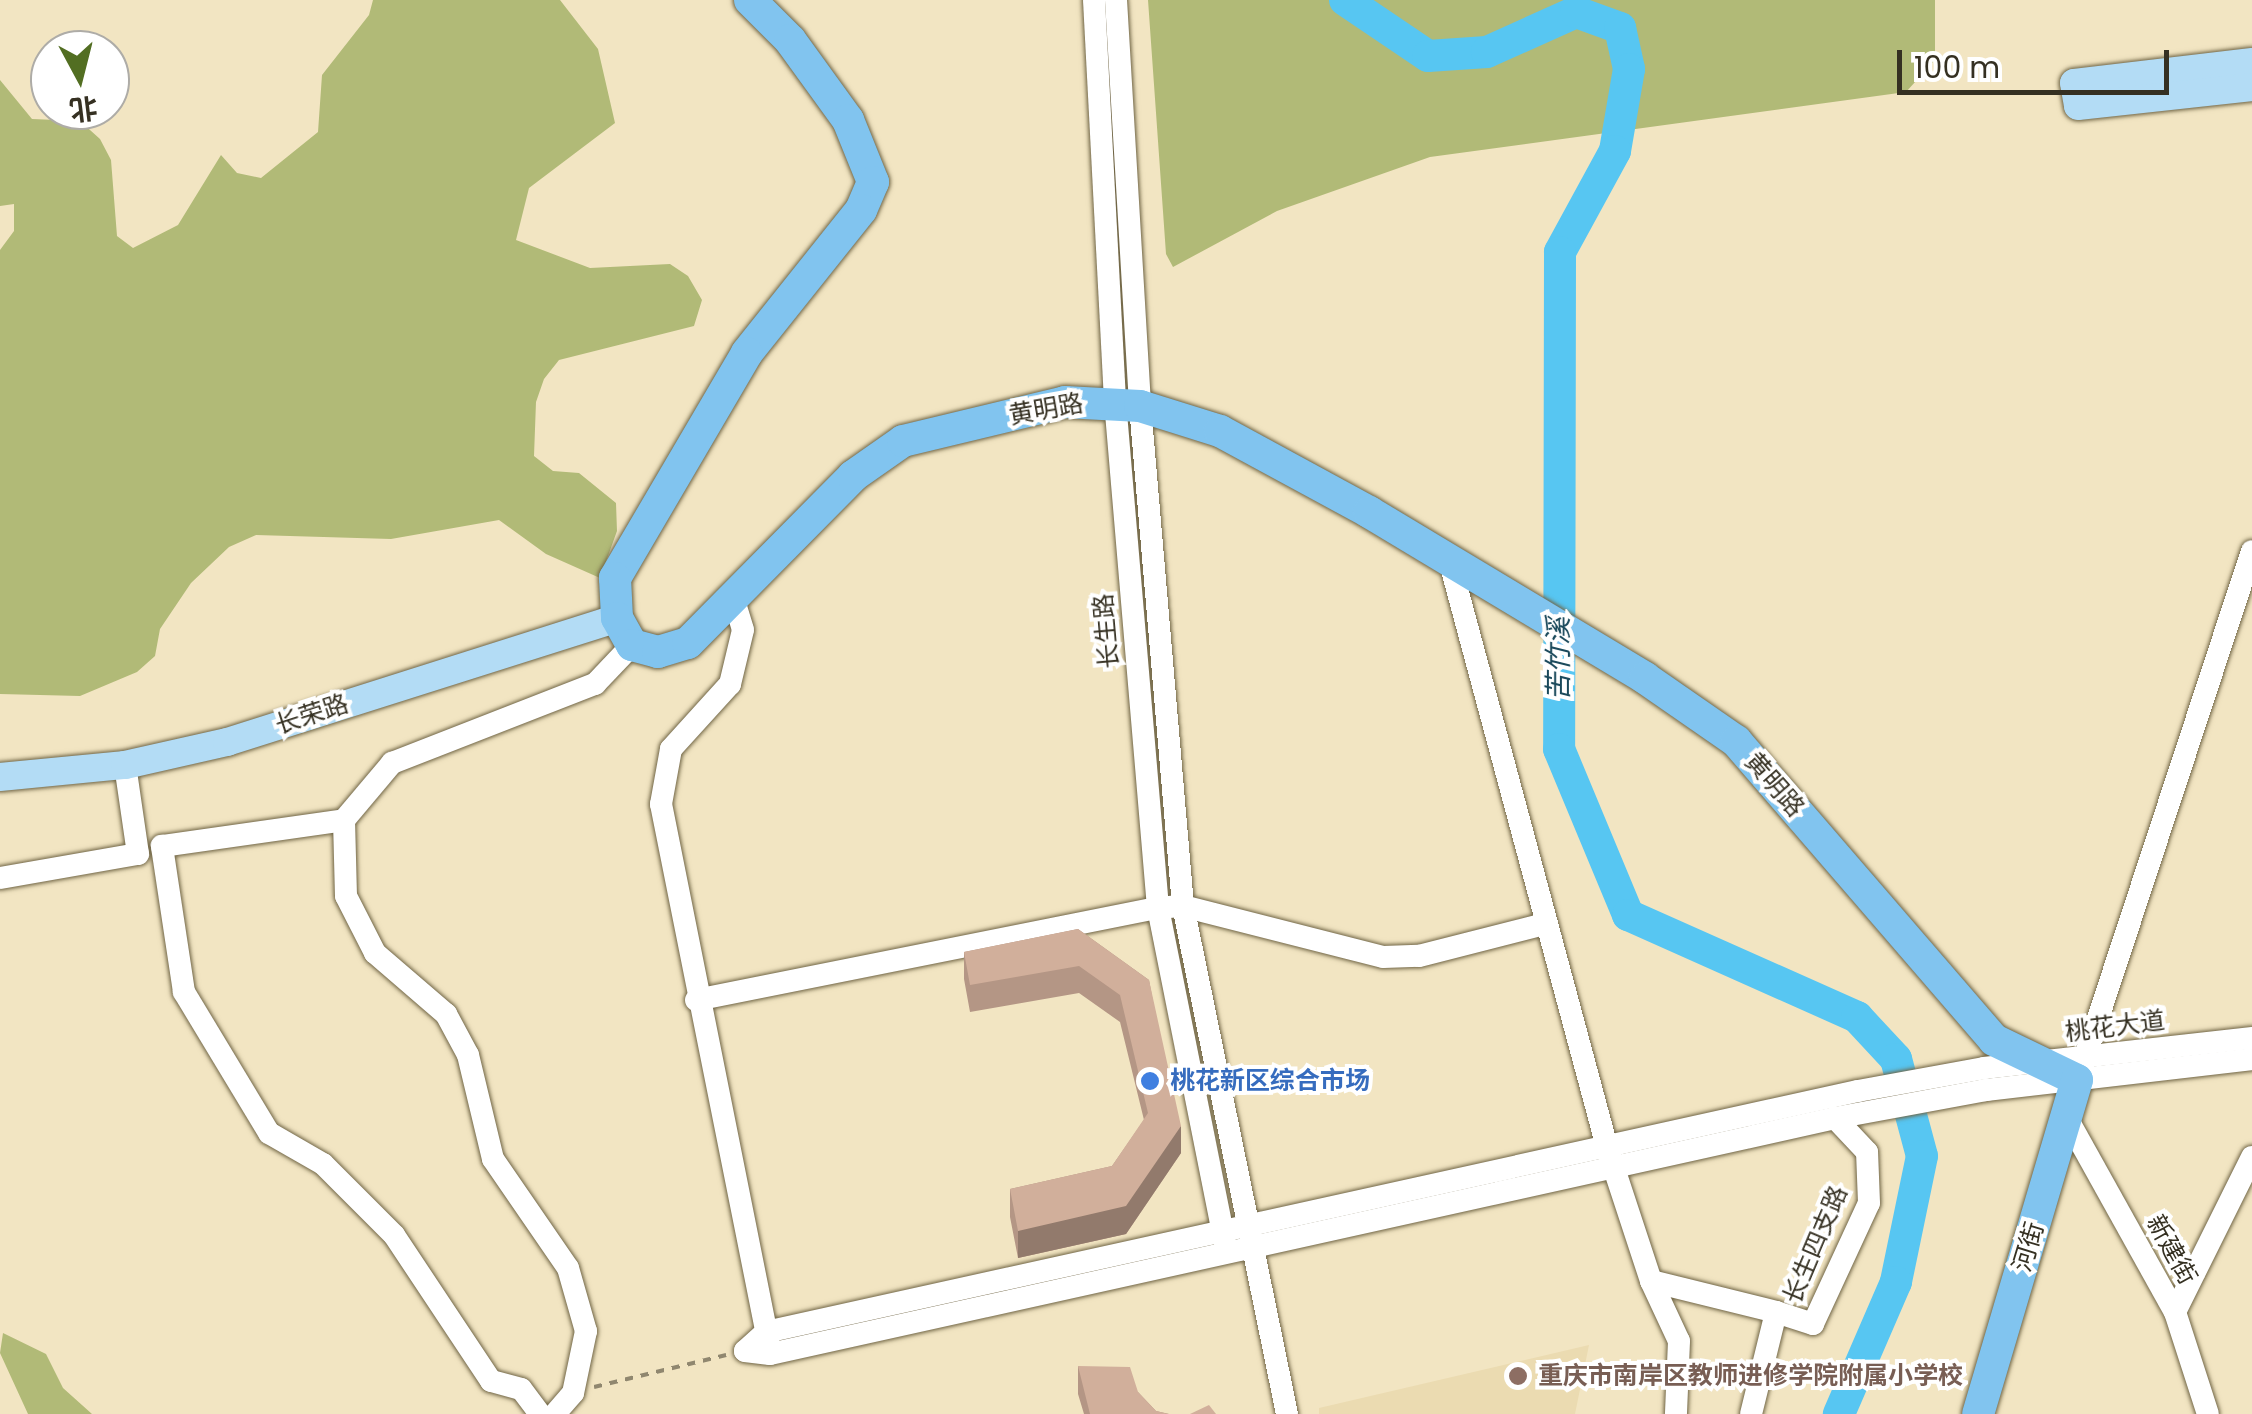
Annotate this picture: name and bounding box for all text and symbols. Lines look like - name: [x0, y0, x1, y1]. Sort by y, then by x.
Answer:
- north arrow: [30, 30, 130, 130]
- scale bar: [1902, 30, 2174, 92]
- text: 100 m: [1914, 46, 2000, 89]
- text: 北: [67, 87, 100, 129]
- street label: 黄明路: [1006, 389, 1086, 431]
- street label: 长生路: [1089, 592, 1125, 670]
- water label: 苦竹溪: [1542, 617, 1576, 701]
- street label: 长荣路: [272, 689, 352, 741]
- street label: 黄明路: [1738, 747, 1810, 823]
- street label: 桃花大道: [2064, 1006, 2166, 1048]
- place label: 桃花新区综合市场: [1170, 1066, 1370, 1096]
- marker: 桃花新区综合市场: [1139, 1070, 1161, 1092]
- street label: 长生四支路: [1778, 1182, 1854, 1308]
- street label: 新建街: [2140, 1210, 2202, 1290]
- street label: 河街: [2007, 1219, 2051, 1275]
- place label: 重庆市南岸区教师进修学院附属小学校: [1538, 1361, 1963, 1391]
- marker: 重庆市南岸区教师进修学院附属小学校: [1507, 1365, 1529, 1387]

